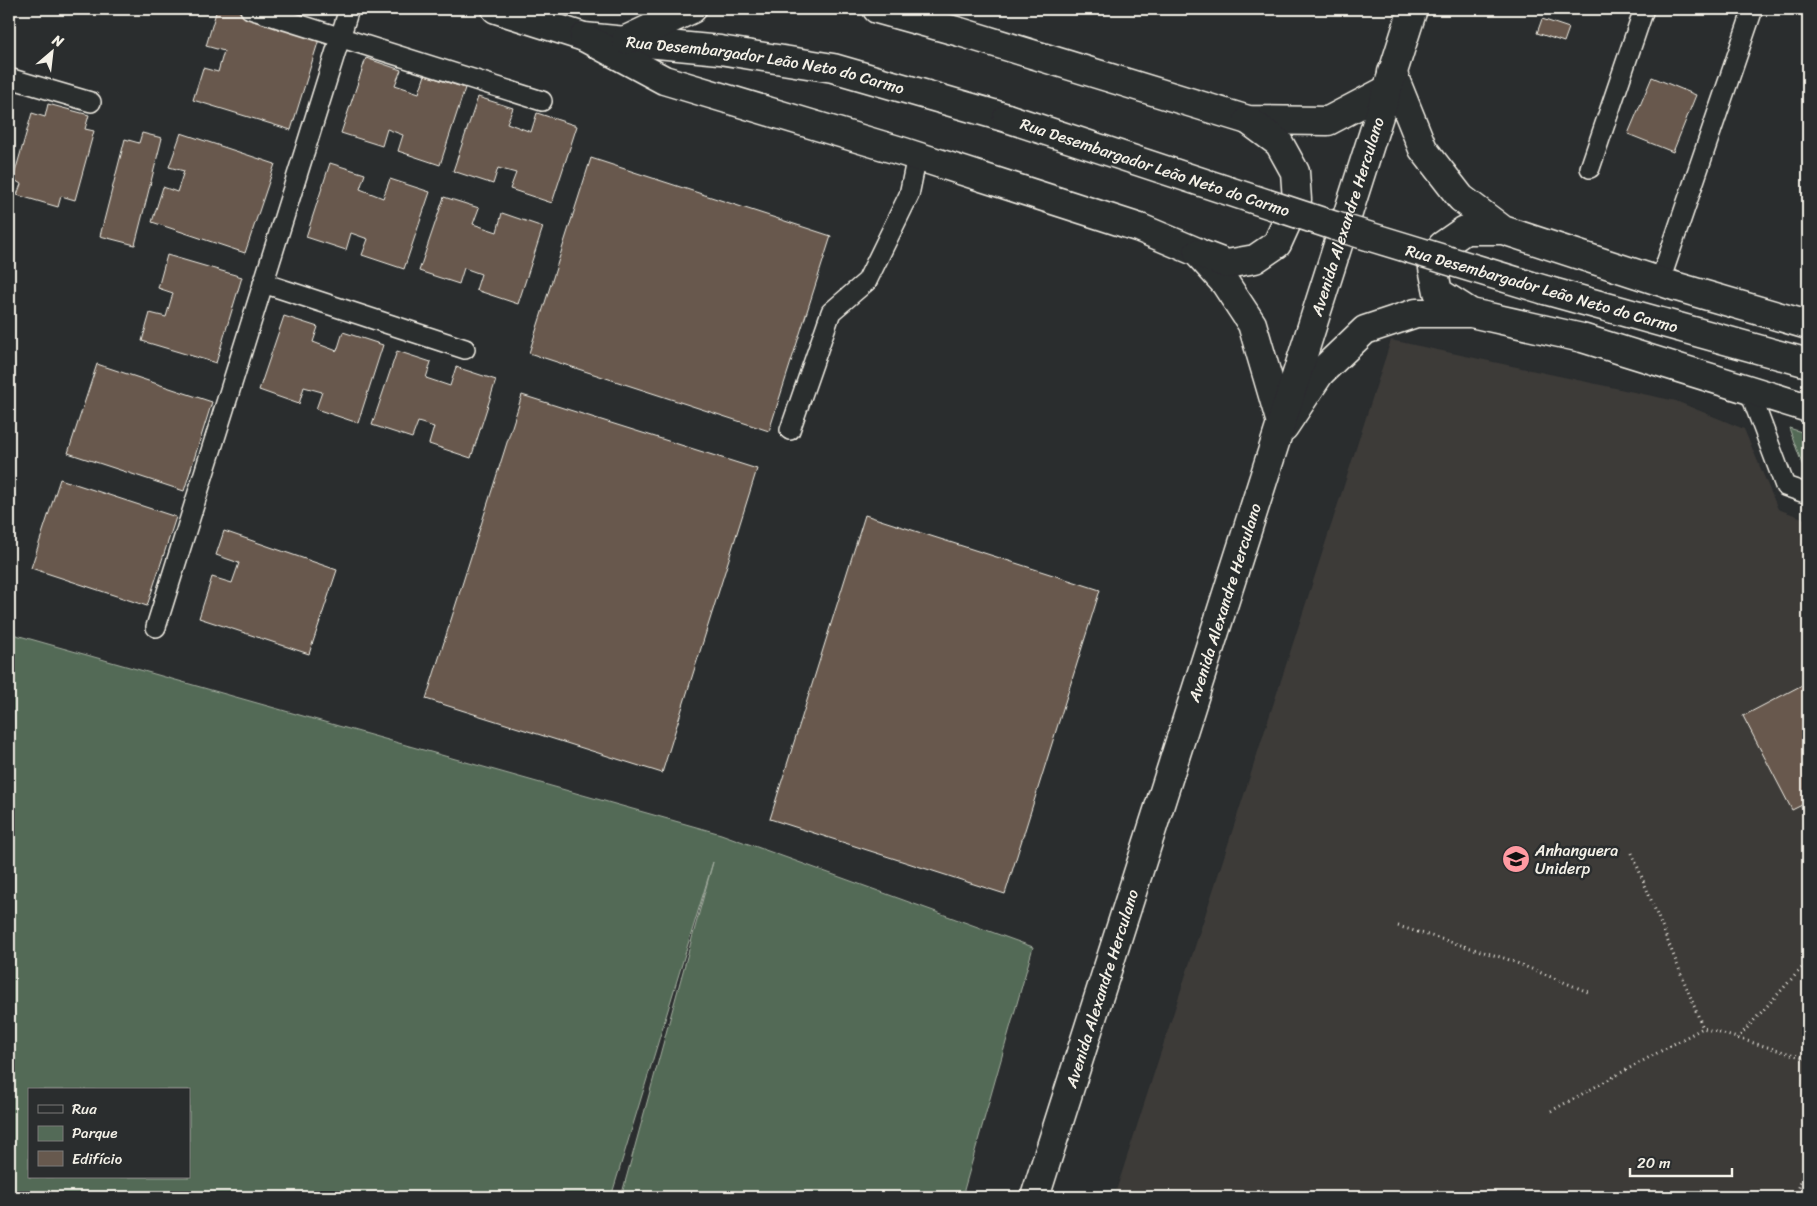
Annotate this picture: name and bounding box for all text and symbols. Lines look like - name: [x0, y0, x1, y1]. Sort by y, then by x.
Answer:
- text: N: [47, 27, 68, 54]
- street label: Rua Desembargador Leão Neto do Carmo: [625, 27, 908, 103]
- north arrow: [28, 28, 78, 78]
- street label: Rua Desembargador Leão Neto do Carmo: [1016, 109, 1294, 225]
- street label: Avenida Alexandre Herculano: [1302, 113, 1393, 321]
- street label: Rua Desembargador Leão Neto do Carmo: [1402, 236, 1681, 341]
- street label: Avenida Alexandre Herculano: [1179, 499, 1270, 707]
- place label: Anhanguera Uniderp: [1534, 836, 1618, 883]
- school or university icon: Anhanguera Uniderp: [1501, 844, 1531, 874]
- street label: Avenida Alexandre Herculano: [1056, 885, 1147, 1093]
- legend: [28, 1088, 190, 1178]
- text: Rua: [72, 1096, 97, 1122]
- text: Parque: [72, 1120, 117, 1146]
- text: Edifício: [72, 1146, 123, 1172]
- scale bar: [1630, 1146, 1732, 1178]
- text: 20 m: [1637, 1150, 1671, 1176]

